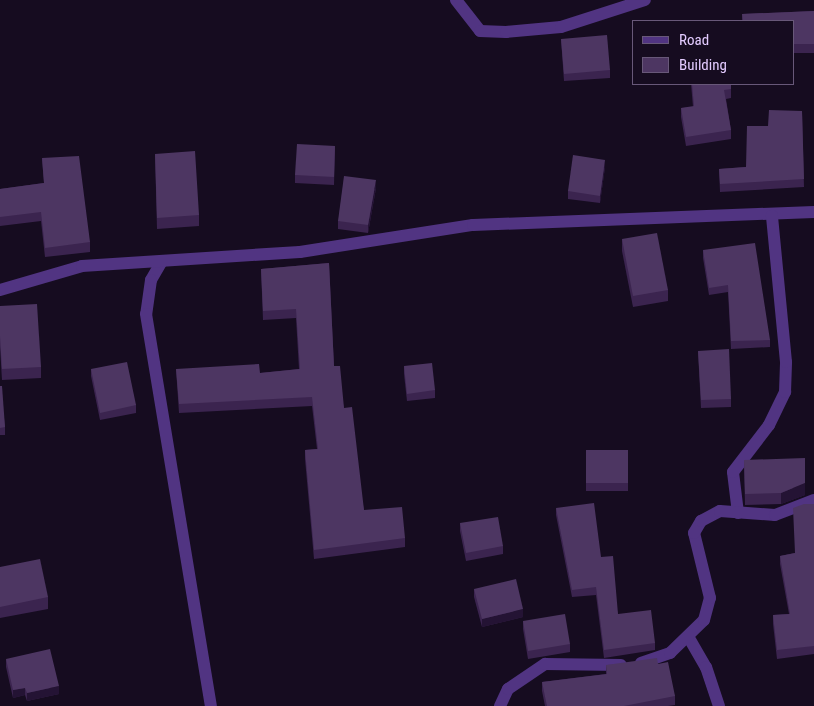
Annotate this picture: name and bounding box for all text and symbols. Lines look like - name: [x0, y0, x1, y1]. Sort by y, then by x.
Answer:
- legend: [632, 20, 794, 85]
- text: Road: [679, 31, 709, 49]
- text: Building: [679, 56, 727, 74]

